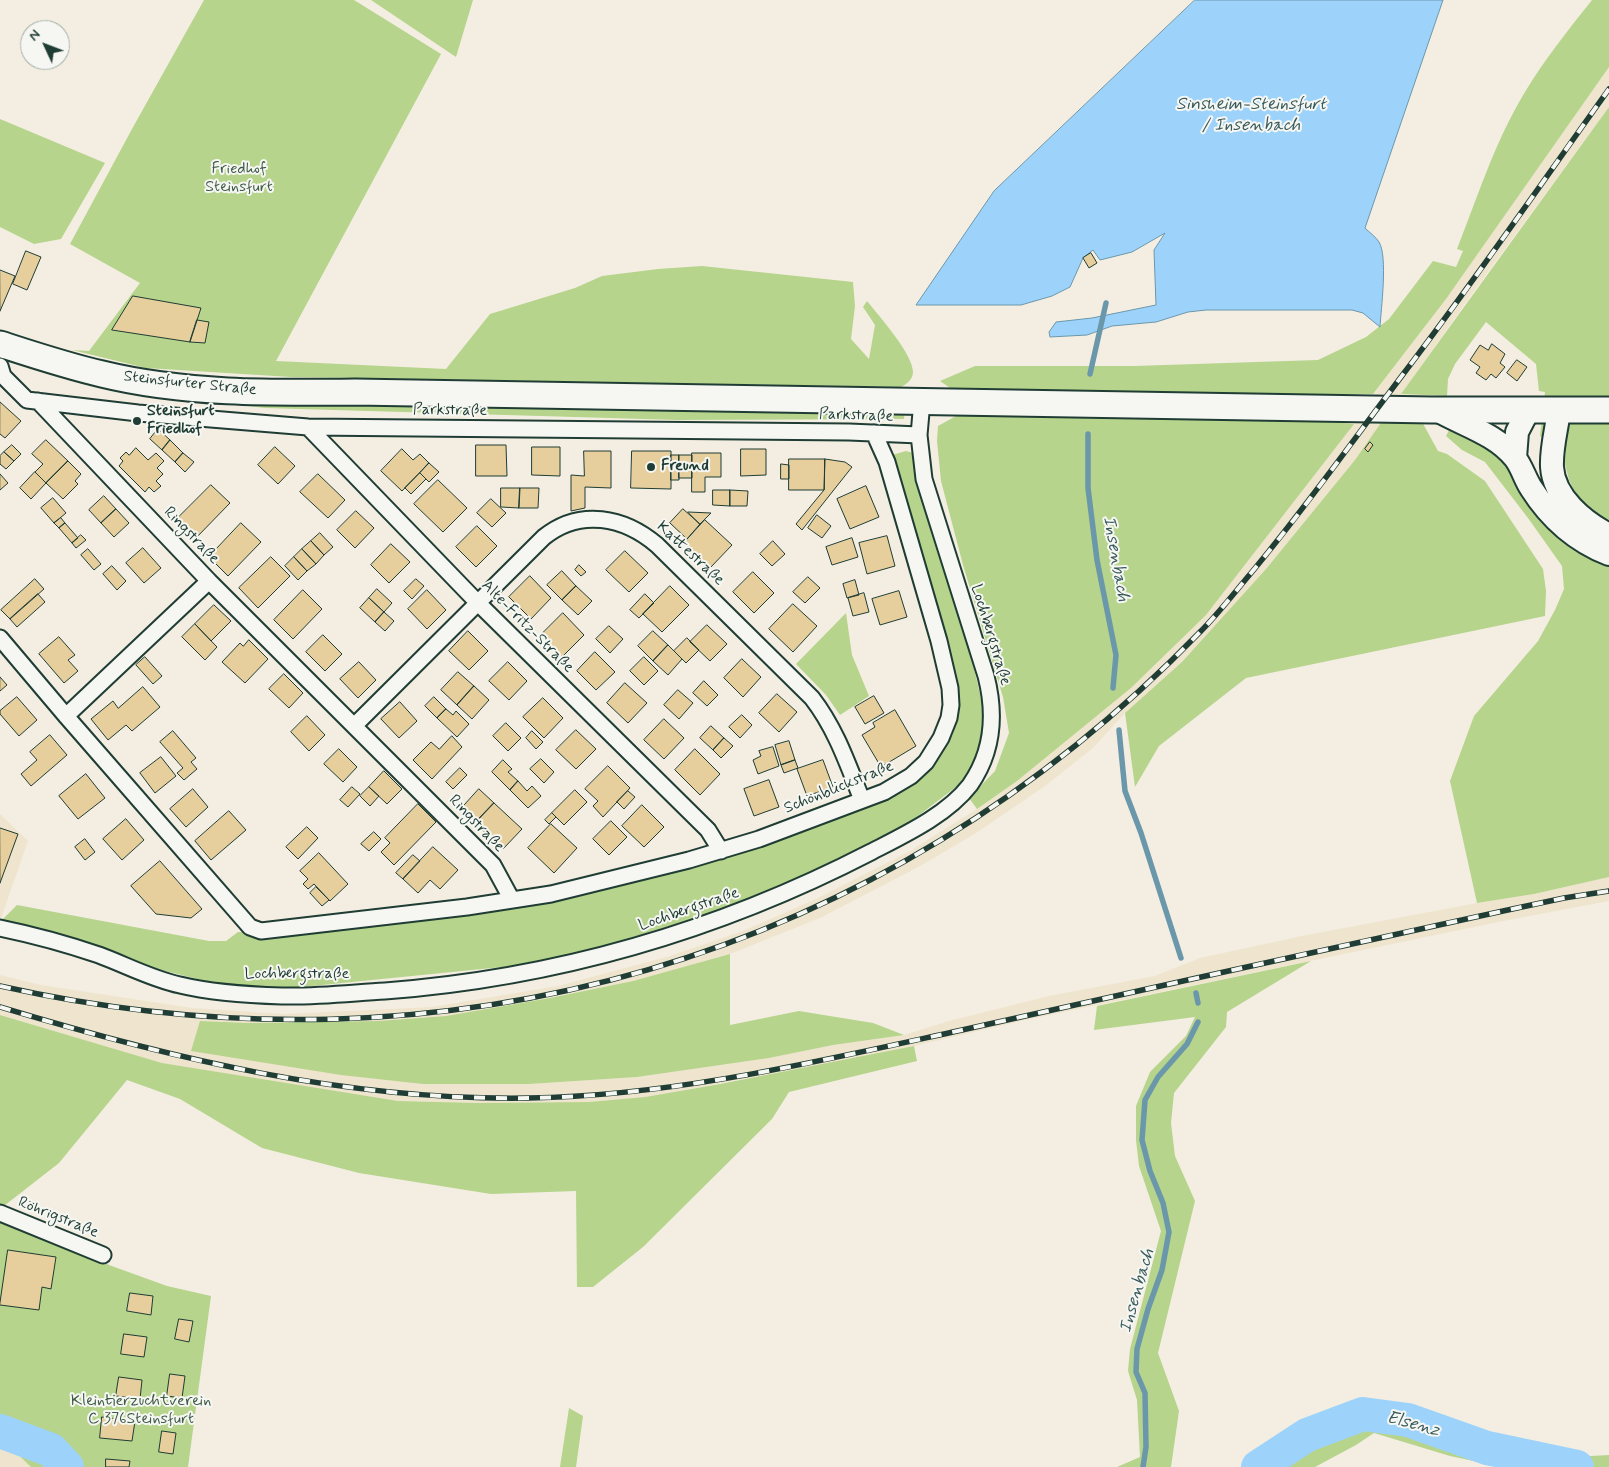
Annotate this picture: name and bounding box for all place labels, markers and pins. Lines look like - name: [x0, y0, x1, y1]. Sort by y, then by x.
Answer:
- place label: Steinsfurt Friedhof: [147, 402, 215, 440]
- marker: Steinsfurt Friedhof: [131, 415, 143, 427]
- place label: Freund: [661, 457, 709, 477]
- marker: Freund: [645, 461, 657, 473]

